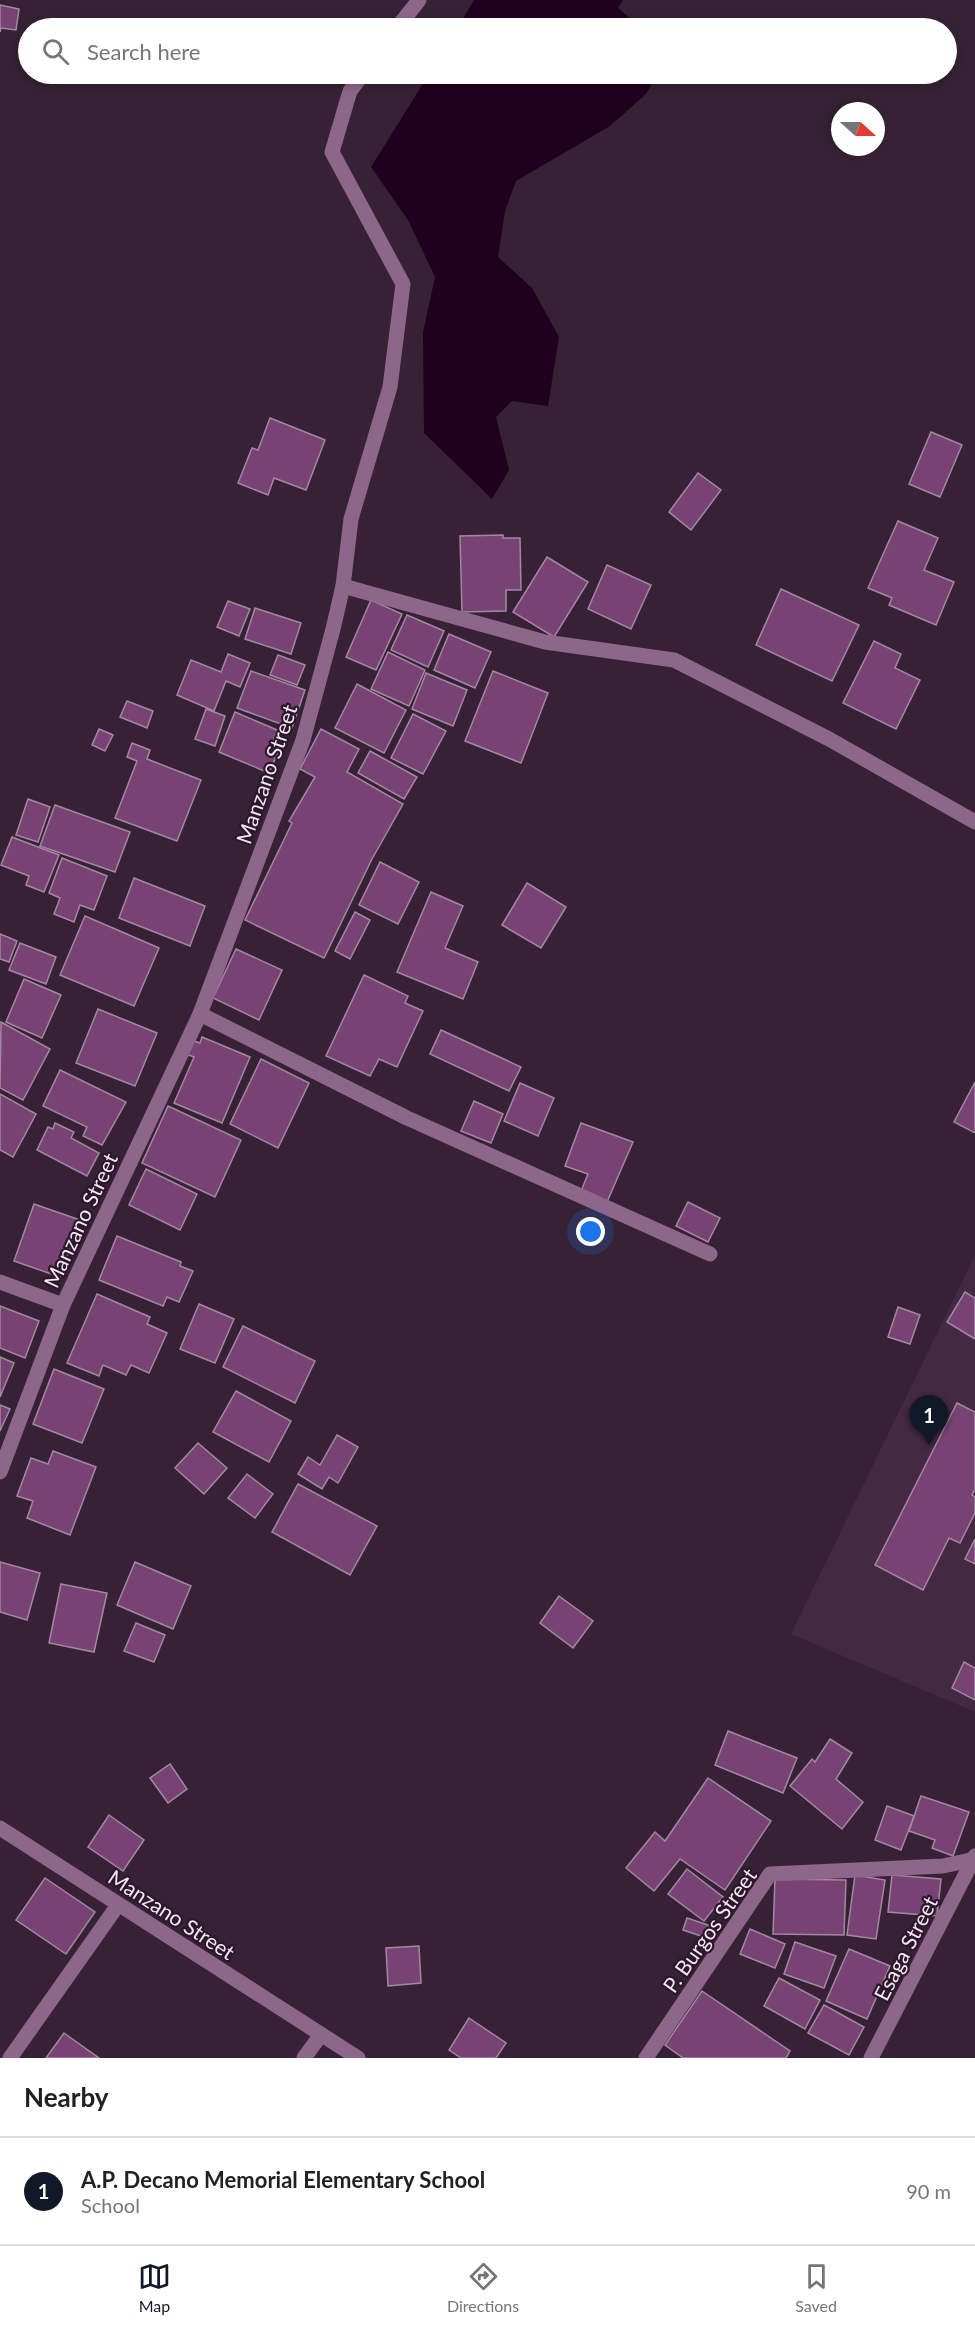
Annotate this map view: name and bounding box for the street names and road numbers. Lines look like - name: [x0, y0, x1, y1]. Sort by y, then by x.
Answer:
- street label: Manzano Street: [230, 701, 302, 847]
- street label: Manzano Street: [38, 1148, 122, 1291]
- street label: P. Burgos Street: [657, 1863, 761, 1997]
- street label: Manzano Street: [104, 1864, 240, 1964]
- street label: Esaga Street: [868, 1891, 942, 2004]

